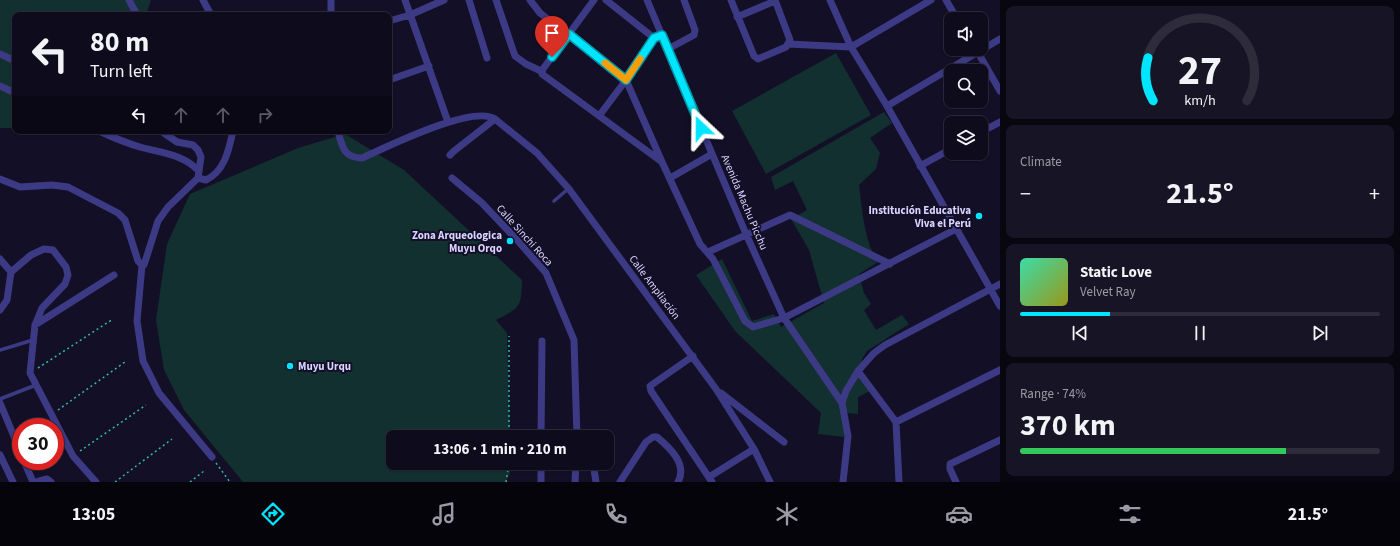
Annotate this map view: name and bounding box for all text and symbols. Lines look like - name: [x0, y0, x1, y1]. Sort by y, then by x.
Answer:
- map controls: [944, 12, 988, 160]
- button: sound: [944, 12, 988, 56]
- pin: [535, 16, 569, 57]
- text: 80 m: [90, 22, 149, 62]
- icon: arrive: [541, 22, 563, 44]
- icon: left: [24, 28, 76, 80]
- text: 27: [1178, 40, 1222, 100]
- text: Turn left: [90, 59, 152, 84]
- button: search: [944, 64, 988, 108]
- text: km/h: [1184, 89, 1216, 110]
- icon: left: [128, 104, 150, 126]
- icon: ahead: [170, 104, 192, 126]
- icon: ahead: [212, 104, 234, 126]
- icon: right: [254, 104, 276, 126]
- position arrow: [680, 107, 722, 149]
- button: layers: [944, 116, 988, 160]
- street label: Avenida Machu Picchu: [718, 152, 771, 252]
- text: Climate: [1020, 153, 1062, 171]
- text: 21.5°: [1166, 172, 1234, 215]
- text: −: [1020, 178, 1031, 210]
- text: +: [1369, 178, 1380, 210]
- street label: Calle Sinchi Roca: [493, 201, 556, 269]
- place label: Institución Educativa Viva el Perú: [869, 203, 971, 231]
- marker: Institución Educativa Viva el Perú: [974, 211, 984, 221]
- place label: Zona Arqueologica Muyu Orqo: [412, 228, 502, 256]
- marker: Zona Arqueologica Muyu Orqo: [505, 236, 515, 246]
- street label: Calle Ampliación: [625, 252, 684, 323]
- text: Static Love: [1080, 262, 1152, 283]
- text: Velvet Ray: [1080, 283, 1136, 301]
- icon: previous: [1069, 322, 1091, 344]
- icon: pause: [1189, 322, 1211, 344]
- icon: next: [1309, 322, 1331, 344]
- place label: Muyu Urqu: [298, 359, 351, 374]
- marker: Muyu Urqu: [285, 361, 295, 371]
- text: Range · 74%: [1020, 385, 1086, 403]
- text: 370 km: [1020, 404, 1116, 447]
- speed limit sign: 30: [12, 418, 64, 470]
- text: 13:06 · 1 min · 210 m: [433, 439, 567, 460]
- icon: directions: [259, 500, 287, 528]
- icon: music: [430, 500, 458, 528]
- icon: phone: [602, 500, 630, 528]
- icon: climate: [773, 500, 801, 528]
- icon: car: [945, 500, 973, 528]
- icon: filters: [1116, 500, 1144, 528]
- text: 13:05: [72, 502, 115, 527]
- text: 21.5°: [1288, 502, 1328, 527]

